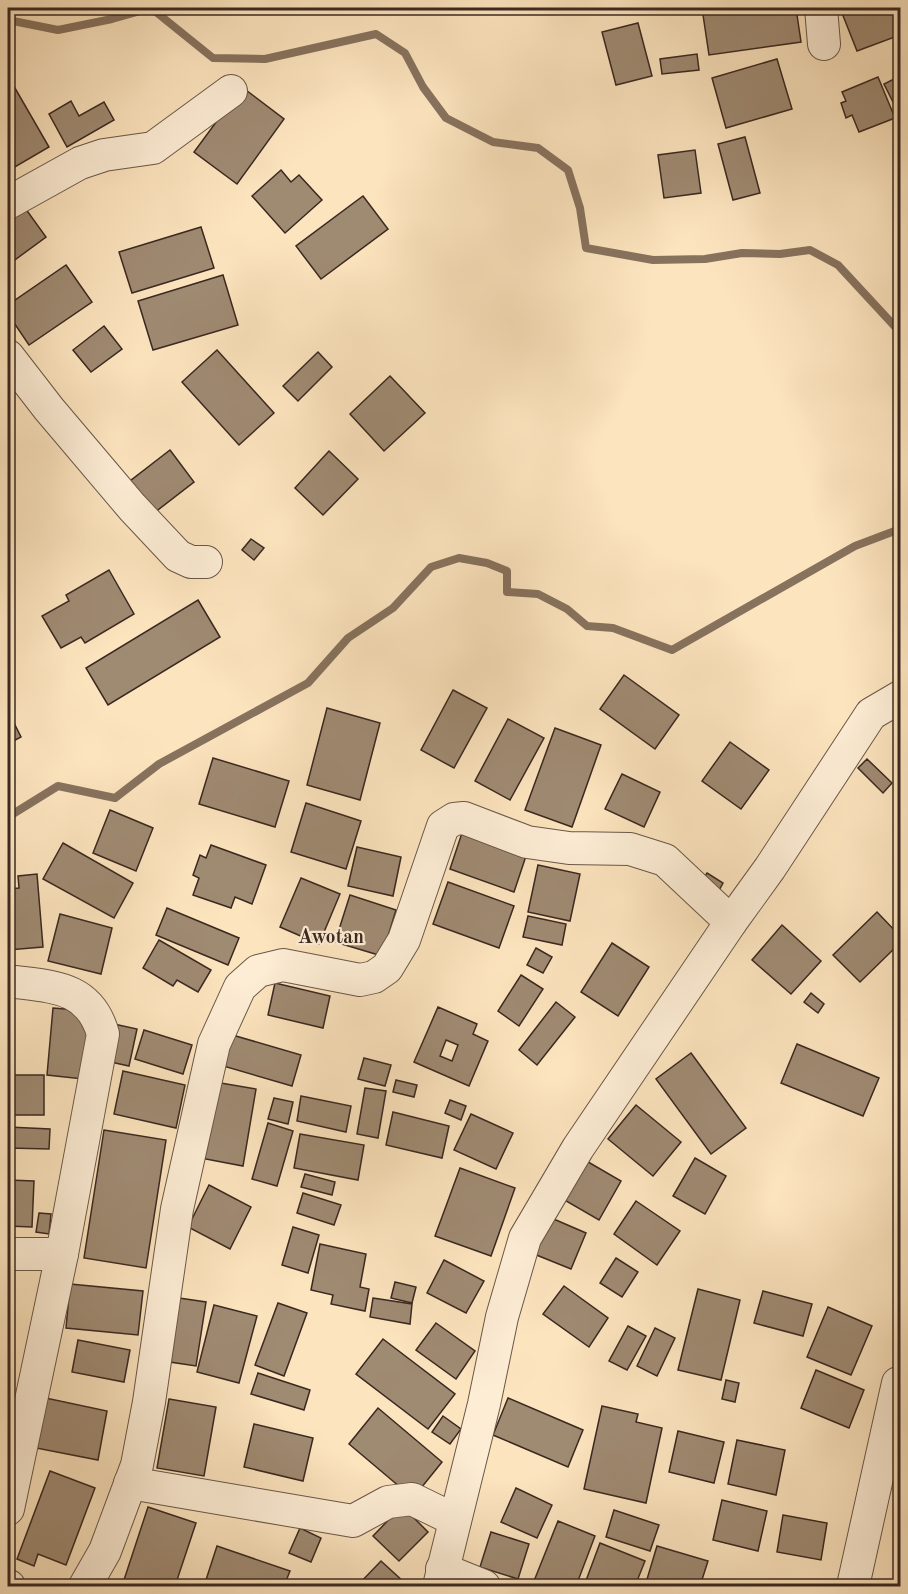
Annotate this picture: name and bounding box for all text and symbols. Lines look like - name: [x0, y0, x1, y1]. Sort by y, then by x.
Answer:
- district label: Awotan: [298, 928, 364, 948]

